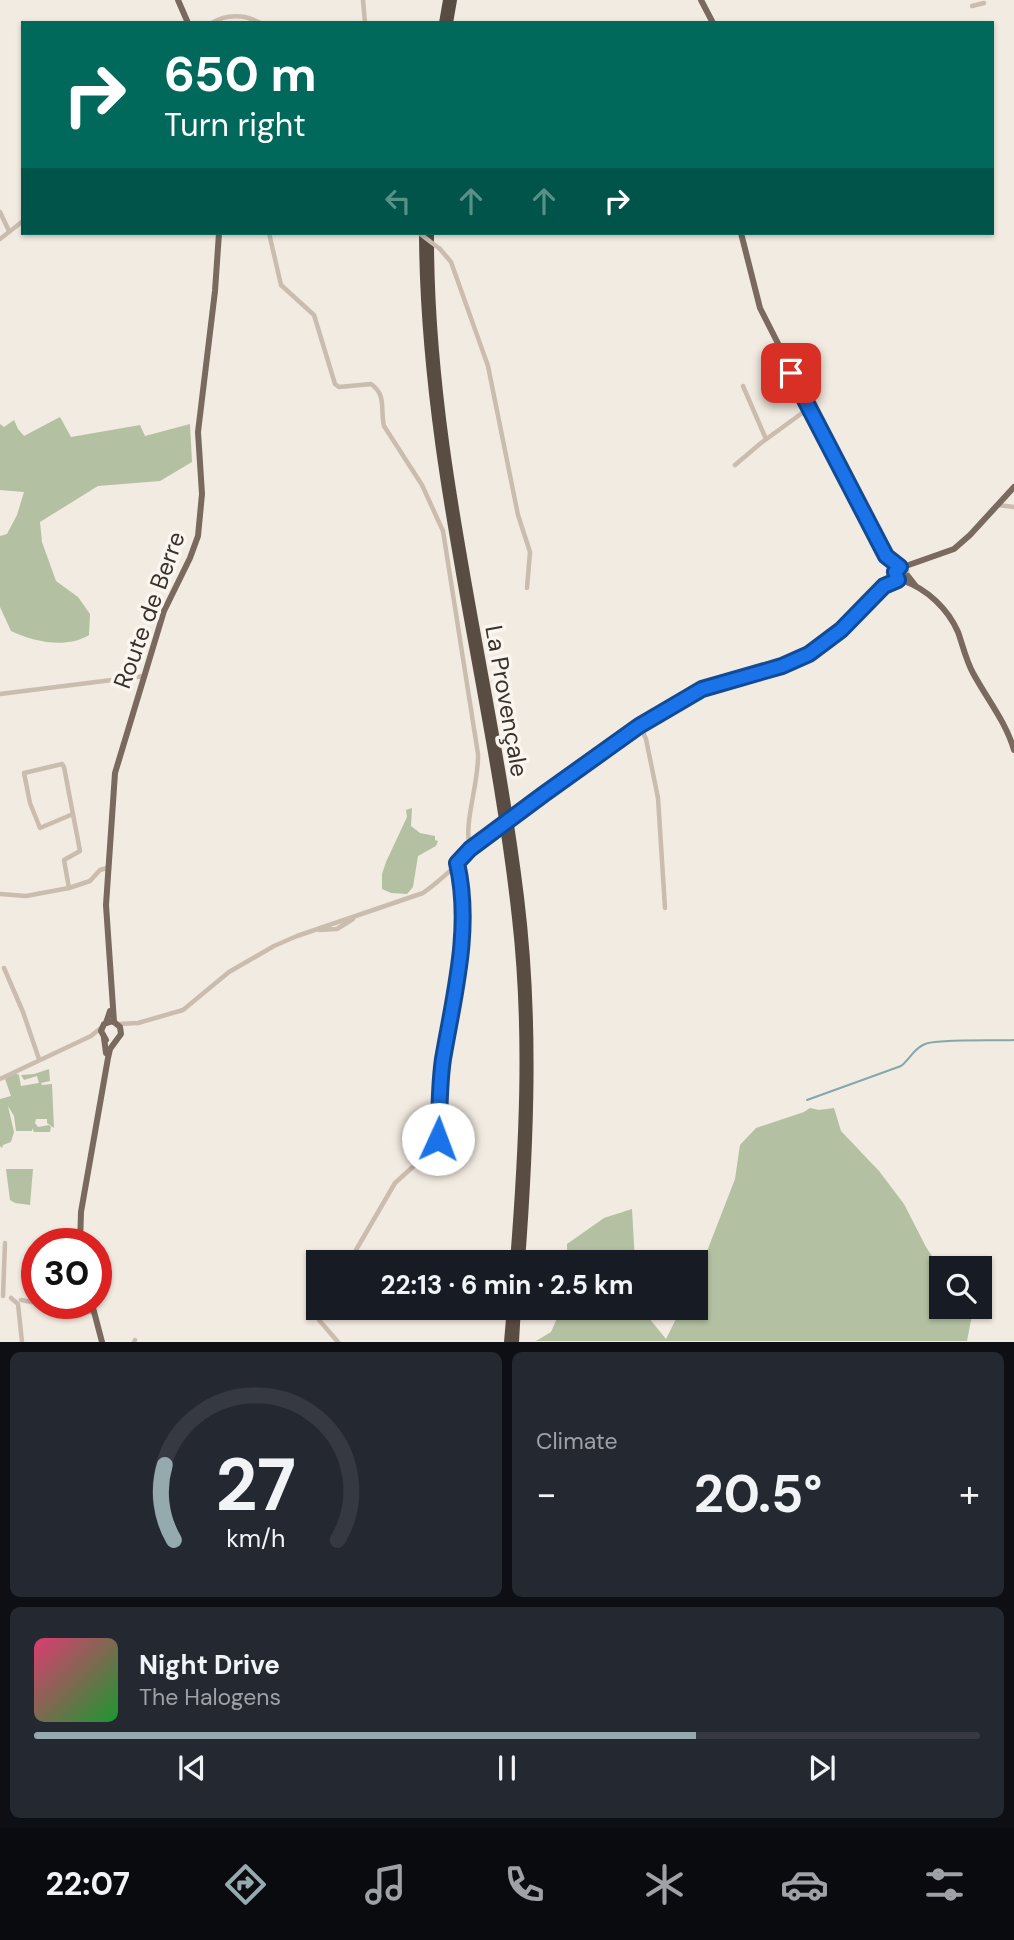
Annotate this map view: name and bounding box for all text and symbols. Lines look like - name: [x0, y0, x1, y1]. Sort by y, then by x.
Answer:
- text: 650 m: [164, 42, 317, 106]
- icon: right: [49, 49, 140, 140]
- text: Turn right: [164, 104, 306, 146]
- icon: left: [379, 182, 417, 220]
- icon: ahead: [452, 182, 490, 220]
- icon: ahead: [525, 182, 563, 220]
- icon: right: [598, 182, 636, 220]
- pin: [761, 343, 821, 403]
- icon: arrive: [772, 354, 810, 392]
- street label: Route de Berre: [106, 527, 192, 693]
- street label: La Provençale: [478, 623, 536, 779]
- position arrow: [401, 1102, 475, 1176]
- speed limit sign: 30: [21, 1228, 112, 1319]
- map controls: [929, 1256, 992, 1319]
- button: search: [929, 1256, 992, 1319]
- text: 22:13 · 6 min · 2.5 km: [381, 1268, 633, 1302]
- text: Climate: [536, 1426, 618, 1456]
- text: 27: [216, 1439, 296, 1534]
- text: 20.5°: [694, 1460, 822, 1528]
- text: −: [536, 1469, 557, 1519]
- text: +: [959, 1469, 980, 1519]
- text: km/h: [226, 1522, 286, 1555]
- text: Night Drive: [139, 1648, 280, 1682]
- text: The Halogens: [139, 1682, 281, 1712]
- icon: previous: [173, 1749, 211, 1787]
- icon: pause: [488, 1749, 526, 1787]
- icon: next: [803, 1749, 841, 1787]
- icon: directions: [221, 1860, 270, 1909]
- icon: music: [361, 1860, 410, 1909]
- icon: phone: [500, 1860, 549, 1909]
- icon: climate: [640, 1860, 689, 1909]
- icon: car: [780, 1860, 829, 1909]
- icon: filters: [920, 1860, 969, 1909]
- text: 22:07: [45, 1863, 130, 1905]

